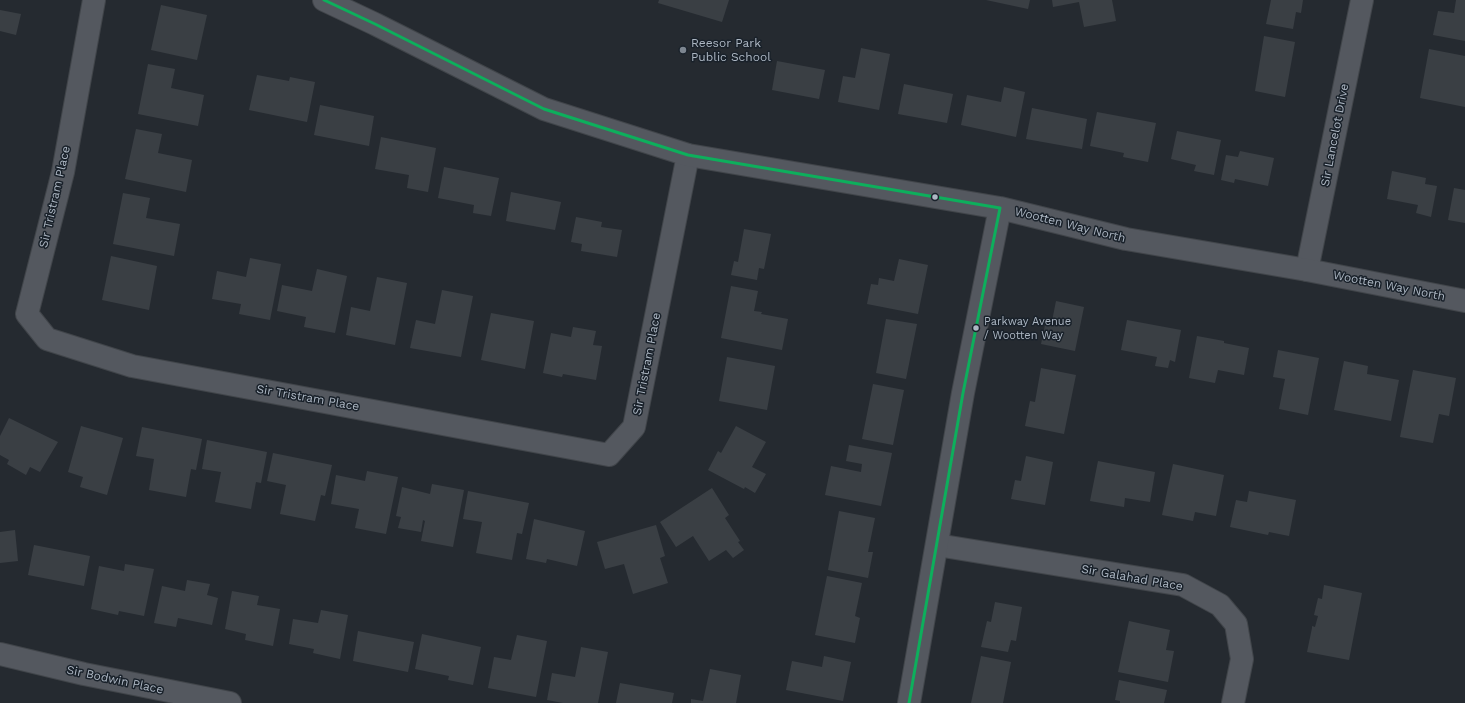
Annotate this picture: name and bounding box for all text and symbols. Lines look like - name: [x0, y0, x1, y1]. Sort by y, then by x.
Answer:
- place label: Reesor Park Public School: [691, 36, 771, 64]
- marker: Reesor Park Public School: [678, 45, 688, 55]
- street label: Sir Lancelot Drive: [1318, 82, 1352, 188]
- street label: Sir Tristram Place: [36, 145, 74, 249]
- unlabelled marker: [930, 192, 940, 202]
- street label: Wootten Way North: [1013, 204, 1127, 246]
- street label: Wootten Way North: [1332, 268, 1446, 304]
- street label: Sir Tristram Place: [630, 312, 664, 416]
- place label: Parkway Avenue / Wootten Way: [984, 315, 1071, 341]
- marker: Parkway Avenue / Wootten Way: [971, 323, 981, 333]
- street label: Sir Tristram Place: [255, 382, 361, 414]
- street label: Sir Galahad Place: [1080, 562, 1184, 594]
- street label: Sir Bodwin Place: [65, 663, 165, 697]

